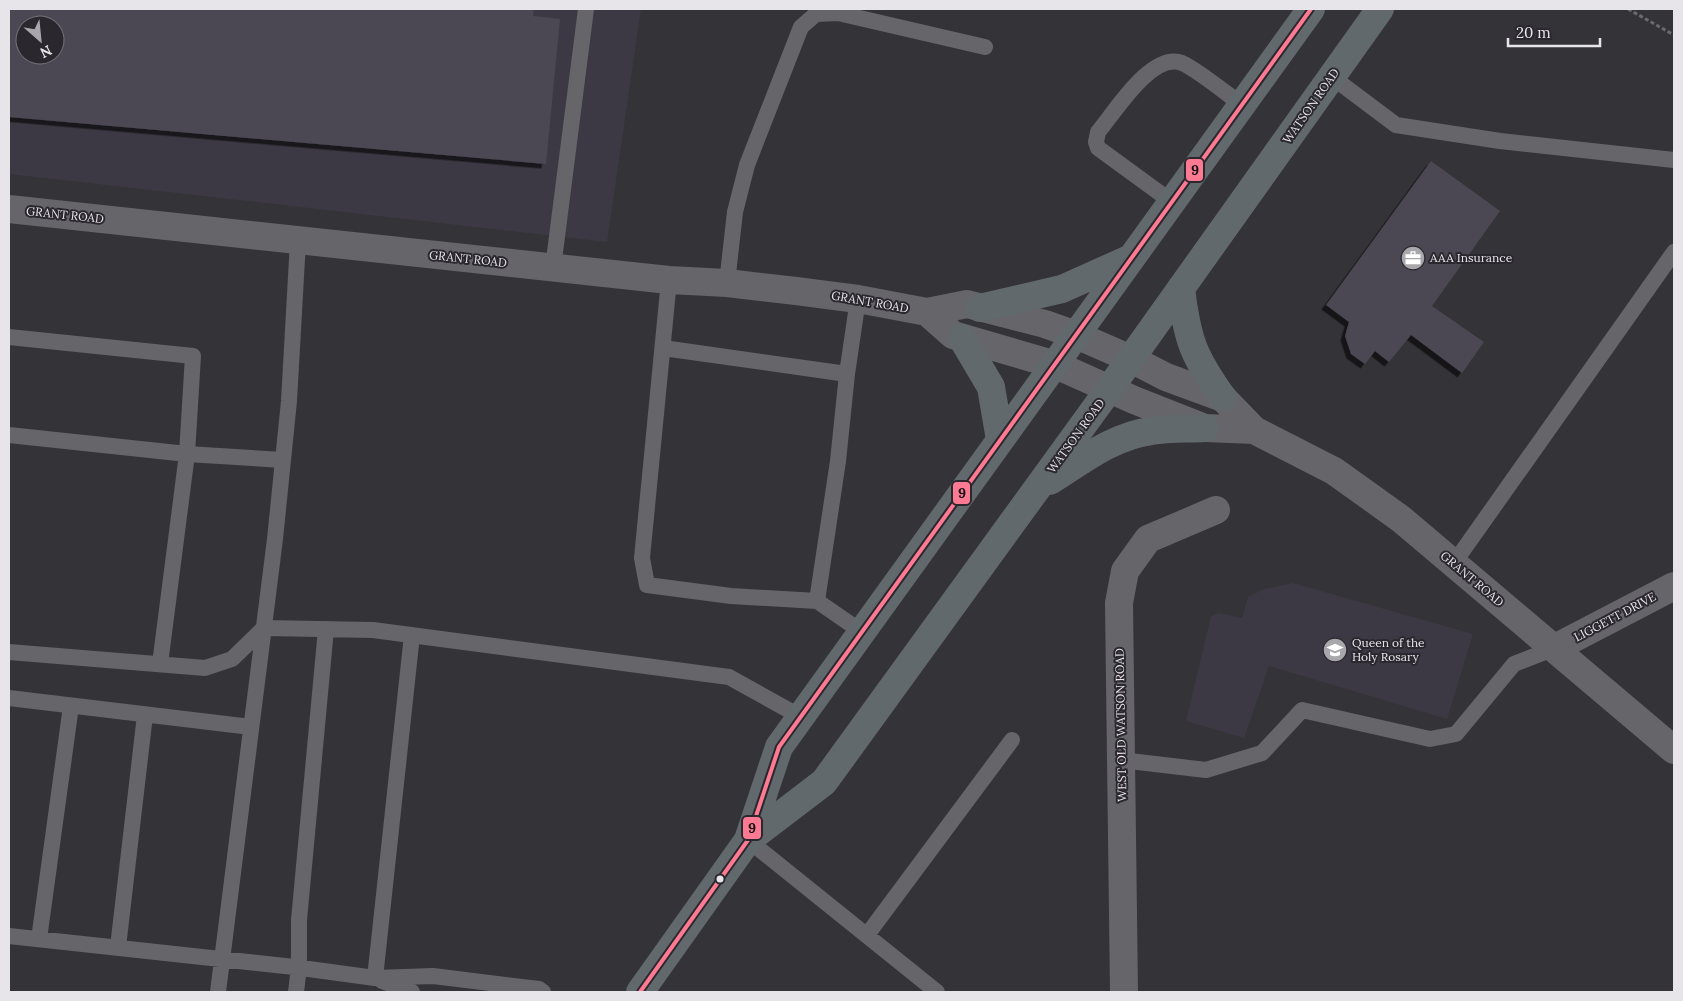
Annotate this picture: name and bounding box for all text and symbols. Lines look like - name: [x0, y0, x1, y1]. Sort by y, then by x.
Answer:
- north arrow: [15, 15, 65, 65]
- scale bar: [1508, 15, 1600, 47]
- text: 20 m: [1516, 23, 1551, 42]
- text: N: [37, 41, 55, 62]
- street label: WATSON ROAD: [1279, 65, 1342, 146]
- line badge: 9: [1185, 158, 1204, 182]
- text: 9: [1191, 161, 1199, 179]
- street label: GRANT ROAD: [25, 203, 105, 226]
- office icon: AAA Insurance: [1400, 245, 1426, 271]
- street label: GRANT ROAD: [428, 247, 508, 270]
- place label: AAA Insurance: [1429, 250, 1513, 265]
- street label: GRANT ROAD: [830, 287, 910, 316]
- street label: WATSON ROAD: [1044, 396, 1108, 476]
- line badge: 9: [952, 481, 971, 505]
- text: 9: [958, 484, 966, 502]
- street label: GRANT ROAD: [1438, 548, 1507, 610]
- street label: LIGGETT DRIVE: [1571, 589, 1658, 644]
- place label: Queen of the Holy Rosary: [1352, 635, 1425, 664]
- school or university icon: Queen of the Holy Rosary: [1322, 637, 1348, 663]
- street label: WEST OLD WATSON ROAD: [1112, 648, 1129, 802]
- line badge: 9: [742, 816, 762, 840]
- text: 9: [748, 819, 756, 837]
- unlabelled marker: [715, 874, 725, 884]

